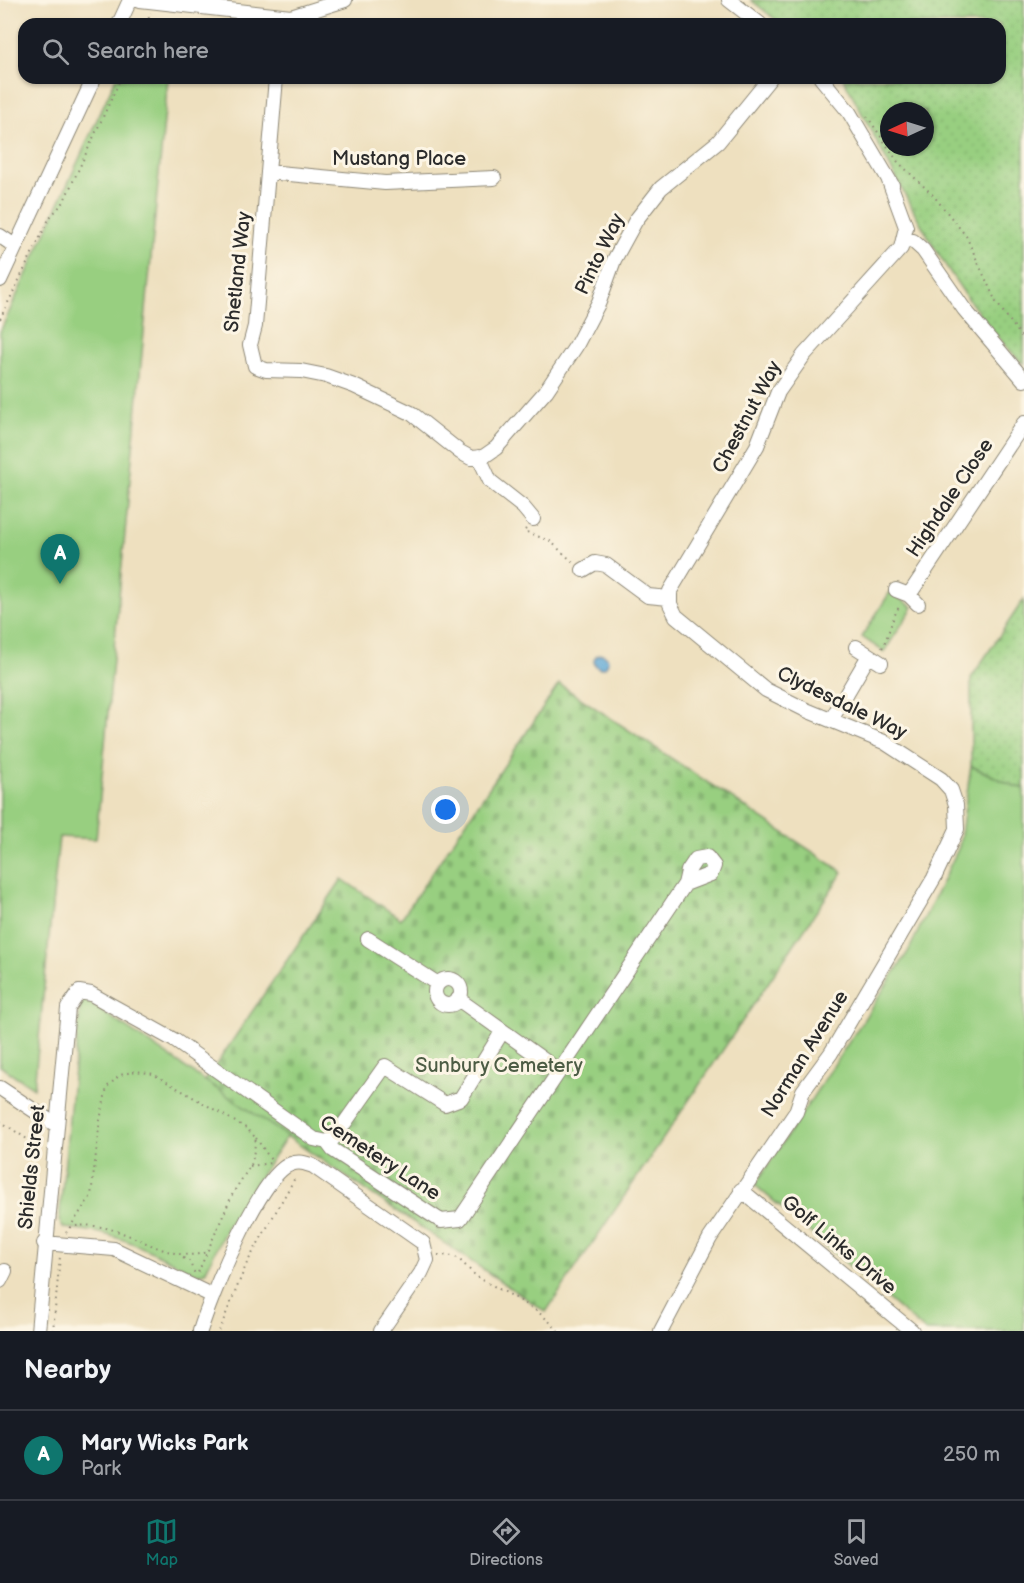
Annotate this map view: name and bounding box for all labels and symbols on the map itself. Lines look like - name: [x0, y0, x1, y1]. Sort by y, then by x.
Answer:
- north arrow: [880, 102, 934, 156]
- street label: Mustang Place: [332, 147, 466, 171]
- street label: Pinto Way: [570, 209, 630, 299]
- street label: Shetland Way: [220, 210, 256, 334]
- street label: Chestnut Way: [707, 357, 787, 477]
- street label: Highdale Close: [901, 434, 999, 562]
- pin: A: [40, 534, 80, 584]
- street label: Clydesdale Way: [773, 661, 911, 745]
- your location: [431, 795, 460, 824]
- street label: Norman Avenue: [756, 986, 854, 1122]
- park label: Sunbury Cemetery: [415, 1054, 583, 1078]
- street label: Shields Street: [14, 1103, 50, 1231]
- street label: Cemetery Lane: [315, 1110, 445, 1206]
- street label: Golf Links Drive: [777, 1190, 901, 1300]

